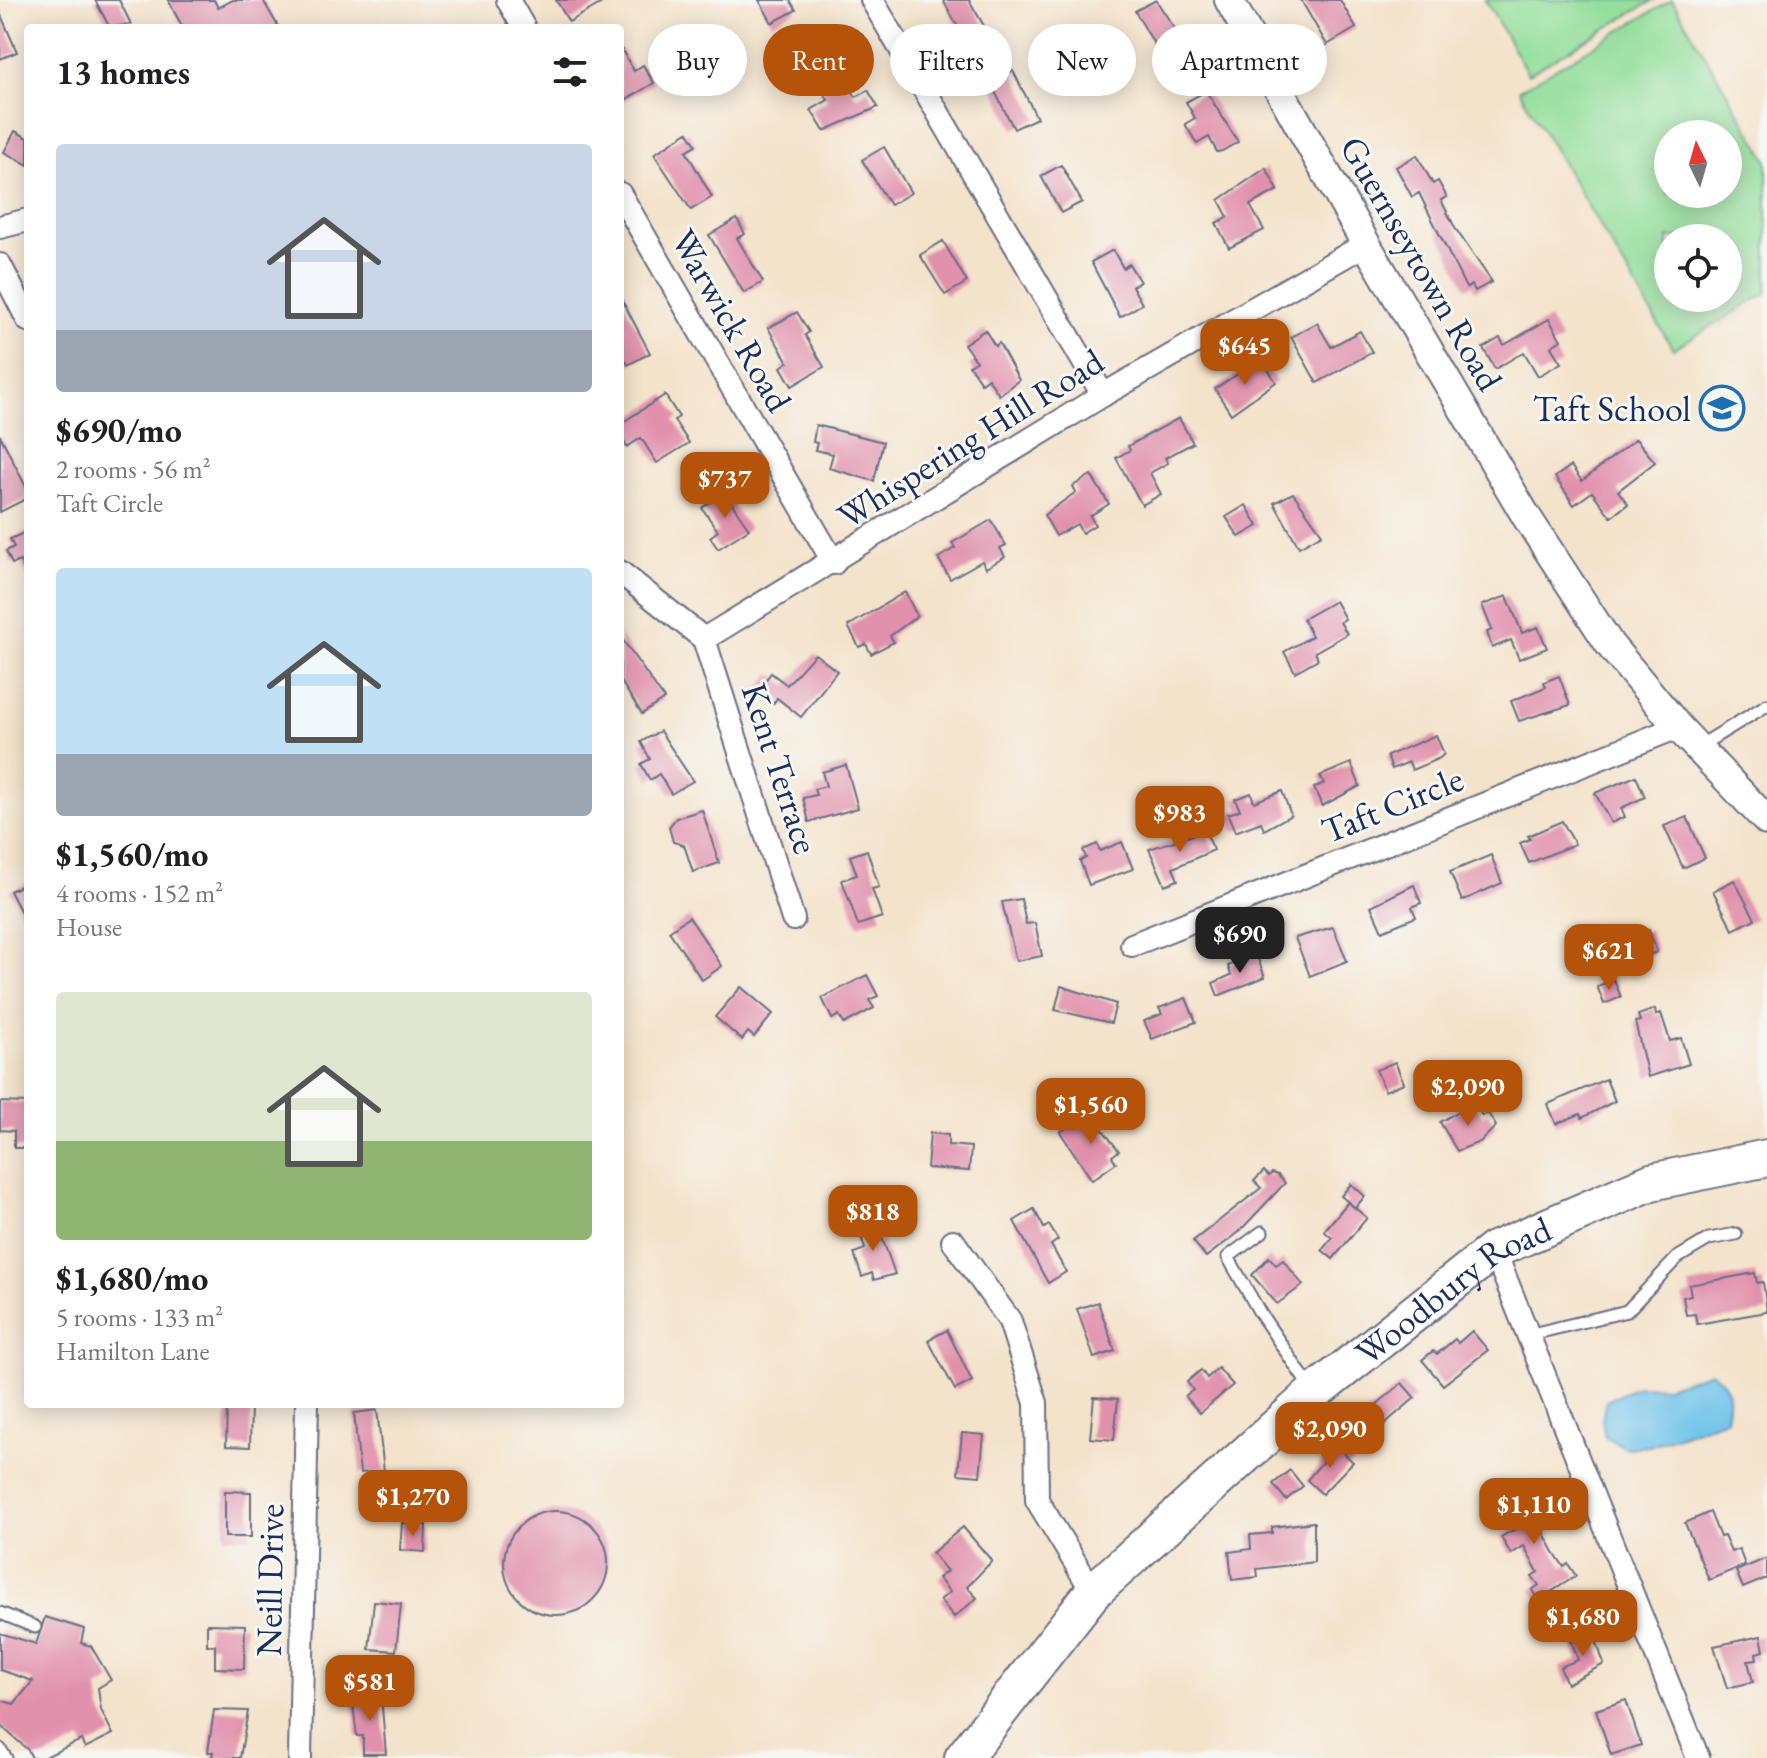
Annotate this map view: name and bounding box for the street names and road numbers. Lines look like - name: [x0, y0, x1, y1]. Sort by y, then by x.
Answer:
- street label: Guernseytown Road: [1330, 127, 1514, 400]
- street label: Warwick Road: [660, 220, 803, 421]
- street label: Whispering Hill Road: [828, 337, 1113, 539]
- street label: Kent Terrace: [731, 677, 830, 860]
- street label: Taft Circle: [1315, 755, 1470, 854]
- street label: Woodbury Road: [1345, 1205, 1559, 1376]
- street label: Neill Drive: [245, 1503, 294, 1657]

